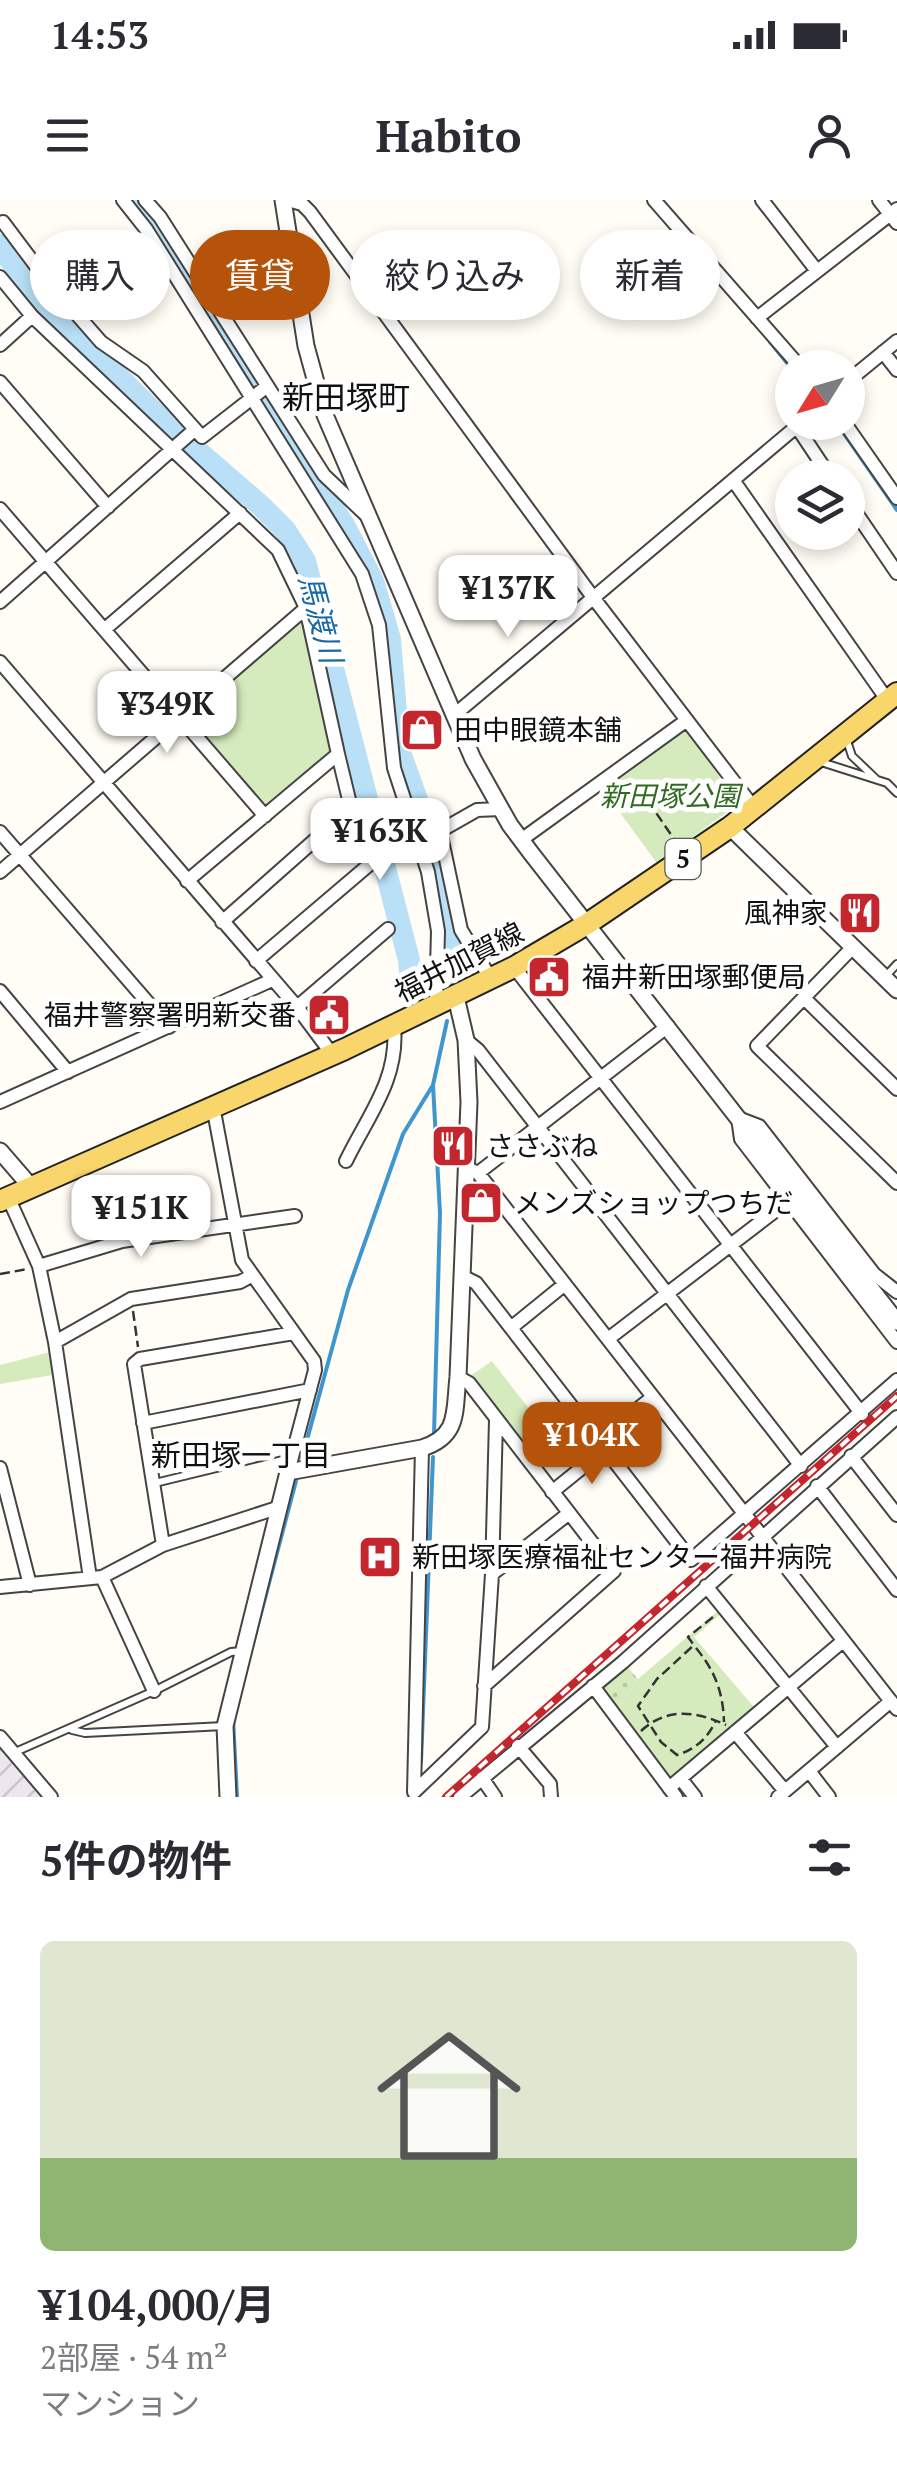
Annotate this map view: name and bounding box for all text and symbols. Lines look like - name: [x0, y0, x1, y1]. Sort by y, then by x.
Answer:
- text: 14:53: [50, 10, 149, 60]
- text: Habito: [376, 105, 521, 165]
- icon: menu: [40, 108, 95, 163]
- icon: person: [802, 108, 857, 163]
- chip: 購入: [30, 230, 170, 320]
- chip: 賃貸: [190, 230, 330, 320]
- chip: 絞り込み: [350, 230, 560, 320]
- chip: 新着: [580, 230, 720, 320]
- north arrow: [775, 350, 865, 440]
- map controls: [775, 350, 865, 550]
- district label: 新田塚町: [282, 376, 410, 418]
- button: layers: [775, 460, 865, 550]
- pin: ¥137K: [438, 555, 578, 640]
- text: ¥137K: [460, 566, 556, 608]
- water label: 馬渡川: [290, 570, 353, 670]
- pin: ¥349K: [97, 671, 237, 756]
- text: ¥349K: [119, 682, 215, 724]
- shop icon: 田中眼鏡本舗: [399, 707, 445, 753]
- place label: 田中眼鏡本舗: [454, 711, 622, 748]
- park label: 新田塚公園: [600, 777, 744, 814]
- pin: ¥163K: [310, 798, 450, 883]
- text: ¥163K: [332, 809, 428, 851]
- road number: 5: [666, 839, 700, 879]
- restaurant icon: 風神家: [837, 890, 883, 936]
- place label: 風神家: [744, 894, 828, 931]
- street label: 福井加賀線: [388, 913, 530, 1010]
- public building icon: 福井新田塚郵便局: [526, 954, 572, 1000]
- place label: 福井新田塚郵便局: [582, 958, 806, 995]
- public building icon: 福井警察署明新交番: [306, 992, 352, 1038]
- place label: 福井警察署明新交番: [44, 996, 296, 1033]
- restaurant icon: ささぶね: [430, 1123, 476, 1169]
- place label: ささぶね: [486, 1127, 598, 1164]
- pin: ¥151K: [71, 1175, 211, 1260]
- shop icon: メンズショップつちだ: [458, 1180, 504, 1226]
- place label: メンズショップつちだ: [514, 1184, 793, 1221]
- text: ¥151K: [93, 1186, 189, 1228]
- pin: ¥104K: [522, 1402, 662, 1487]
- text: ¥104K: [544, 1413, 640, 1455]
- district label: 新田塚一丁目: [151, 1435, 331, 1475]
- hospital icon: 新田塚医療福祉センター福井病院: [357, 1534, 403, 1580]
- place label: 新田塚医療福祉センター福井病院: [412, 1538, 832, 1575]
- icon: filters: [802, 1830, 857, 1885]
- text: 5件の物件: [40, 1832, 232, 1888]
- icon: home: [359, 2006, 539, 2186]
- text: ¥104,000/月: [40, 2276, 275, 2332]
- text: 2部屋 · 54 m²: [40, 2336, 228, 2378]
- text: マンション: [40, 2382, 200, 2424]

